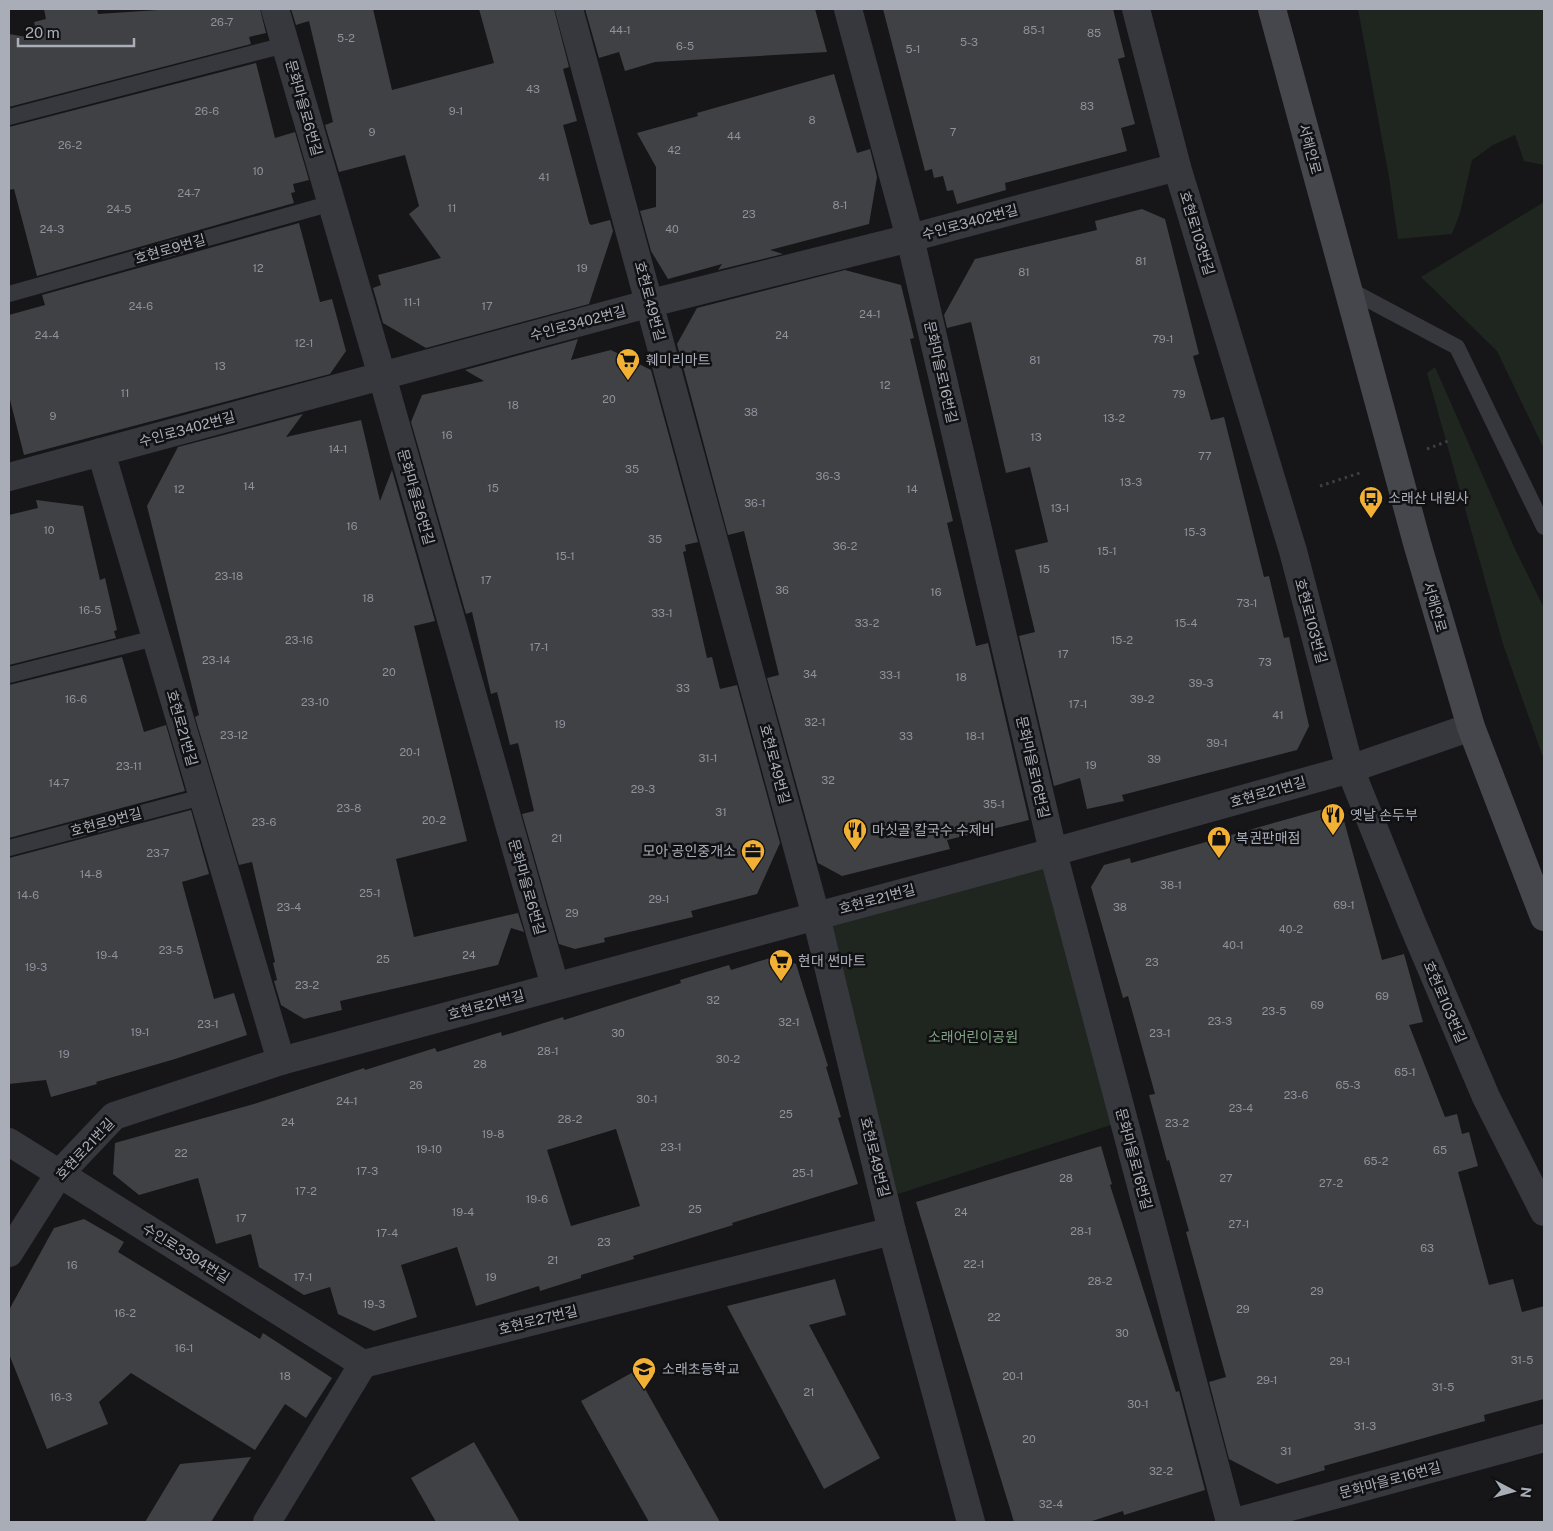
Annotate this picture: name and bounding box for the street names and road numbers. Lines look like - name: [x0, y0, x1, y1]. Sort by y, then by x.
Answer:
- street label: 문화마을로6번길: [283, 58, 325, 158]
- street label: 서해안로: [1296, 122, 1324, 176]
- street label: 호현로103번길: [1177, 189, 1217, 277]
- street label: 수인로3402번길: [920, 201, 1020, 243]
- street label: 호현로9번길: [133, 231, 207, 267]
- street label: 호현로49번길: [632, 259, 668, 343]
- street label: 수인로3402번길: [528, 302, 628, 344]
- street label: 문화마을로16번길: [921, 319, 961, 425]
- street label: 수인로3402번길: [137, 408, 237, 450]
- street label: 문화마을로6번길: [395, 447, 437, 547]
- street label: 호현로103번길: [1292, 577, 1330, 665]
- street label: 서해안로: [1420, 580, 1450, 634]
- street label: 호현로21번길: [163, 688, 201, 768]
- street label: 문화마을로16번길: [1013, 714, 1053, 820]
- street label: 호현로49번길: [757, 722, 793, 806]
- street label: 호현로21번길: [1228, 773, 1308, 811]
- street label: 호현로9번길: [69, 805, 143, 839]
- street label: 문화마을로6번길: [506, 837, 548, 937]
- street label: 호현로21번길: [837, 881, 917, 917]
- street label: 호현로103번길: [1421, 959, 1469, 1045]
- street label: 호현로21번길: [446, 987, 526, 1023]
- street label: 문화마을로16번길: [1113, 1106, 1155, 1212]
- street label: 호현로21번길: [52, 1115, 118, 1183]
- street label: 호현로49번길: [857, 1115, 893, 1199]
- street label: 수인로3394번길: [140, 1220, 232, 1286]
- street label: 호현로27번길: [497, 1302, 579, 1338]
- street label: 문화마을로16번길: [1337, 1459, 1443, 1501]

